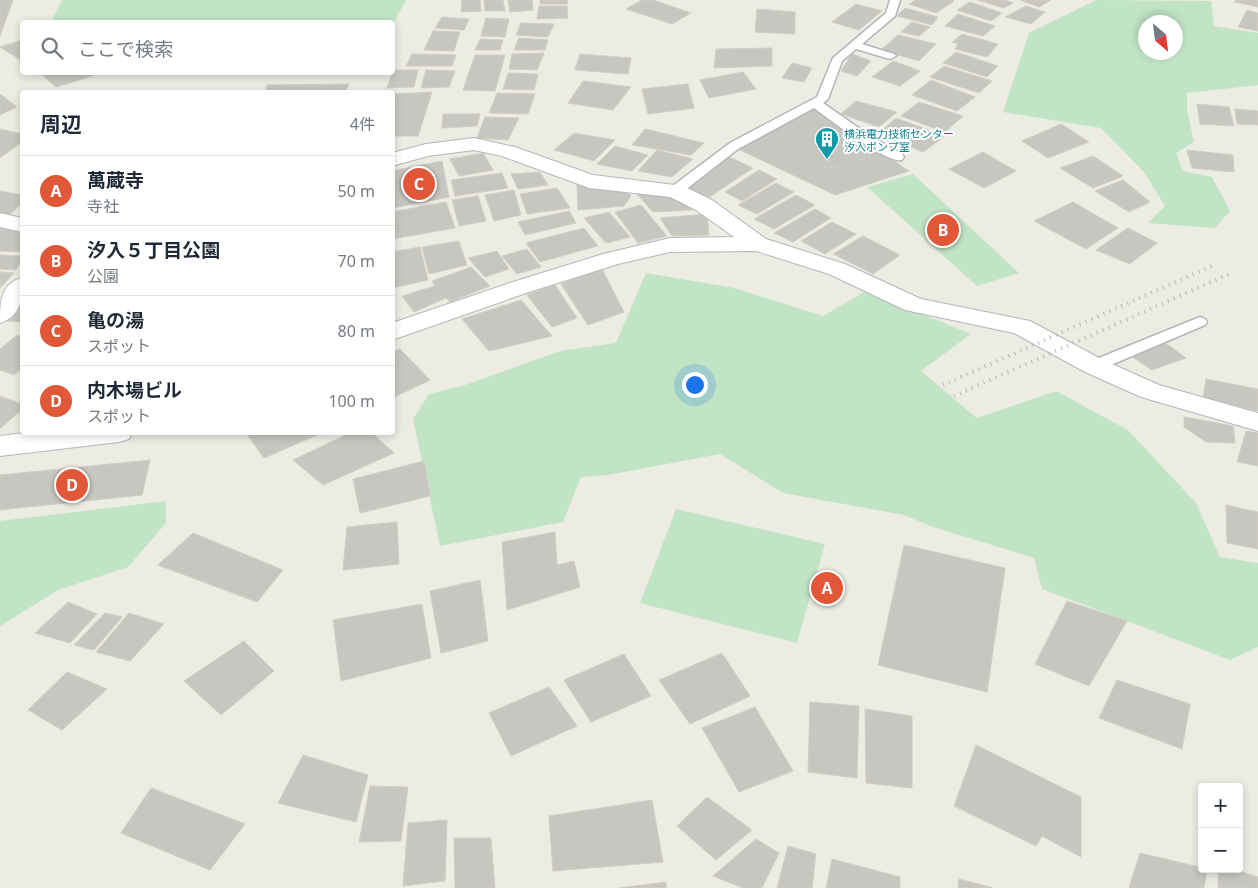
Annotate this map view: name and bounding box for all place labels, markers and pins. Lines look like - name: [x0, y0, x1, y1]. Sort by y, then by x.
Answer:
- building icon: 横浜電力技術センター 汐入ポンプ室: [814, 126, 840, 160]
- place label: 横浜電力技術センター 汐入ポンプ室: [844, 126, 954, 154]
- pin: C: [403, 165, 435, 203]
- pin: B: [927, 211, 959, 249]
- pin: D: [56, 466, 88, 504]
- pin: A: [811, 569, 843, 607]

